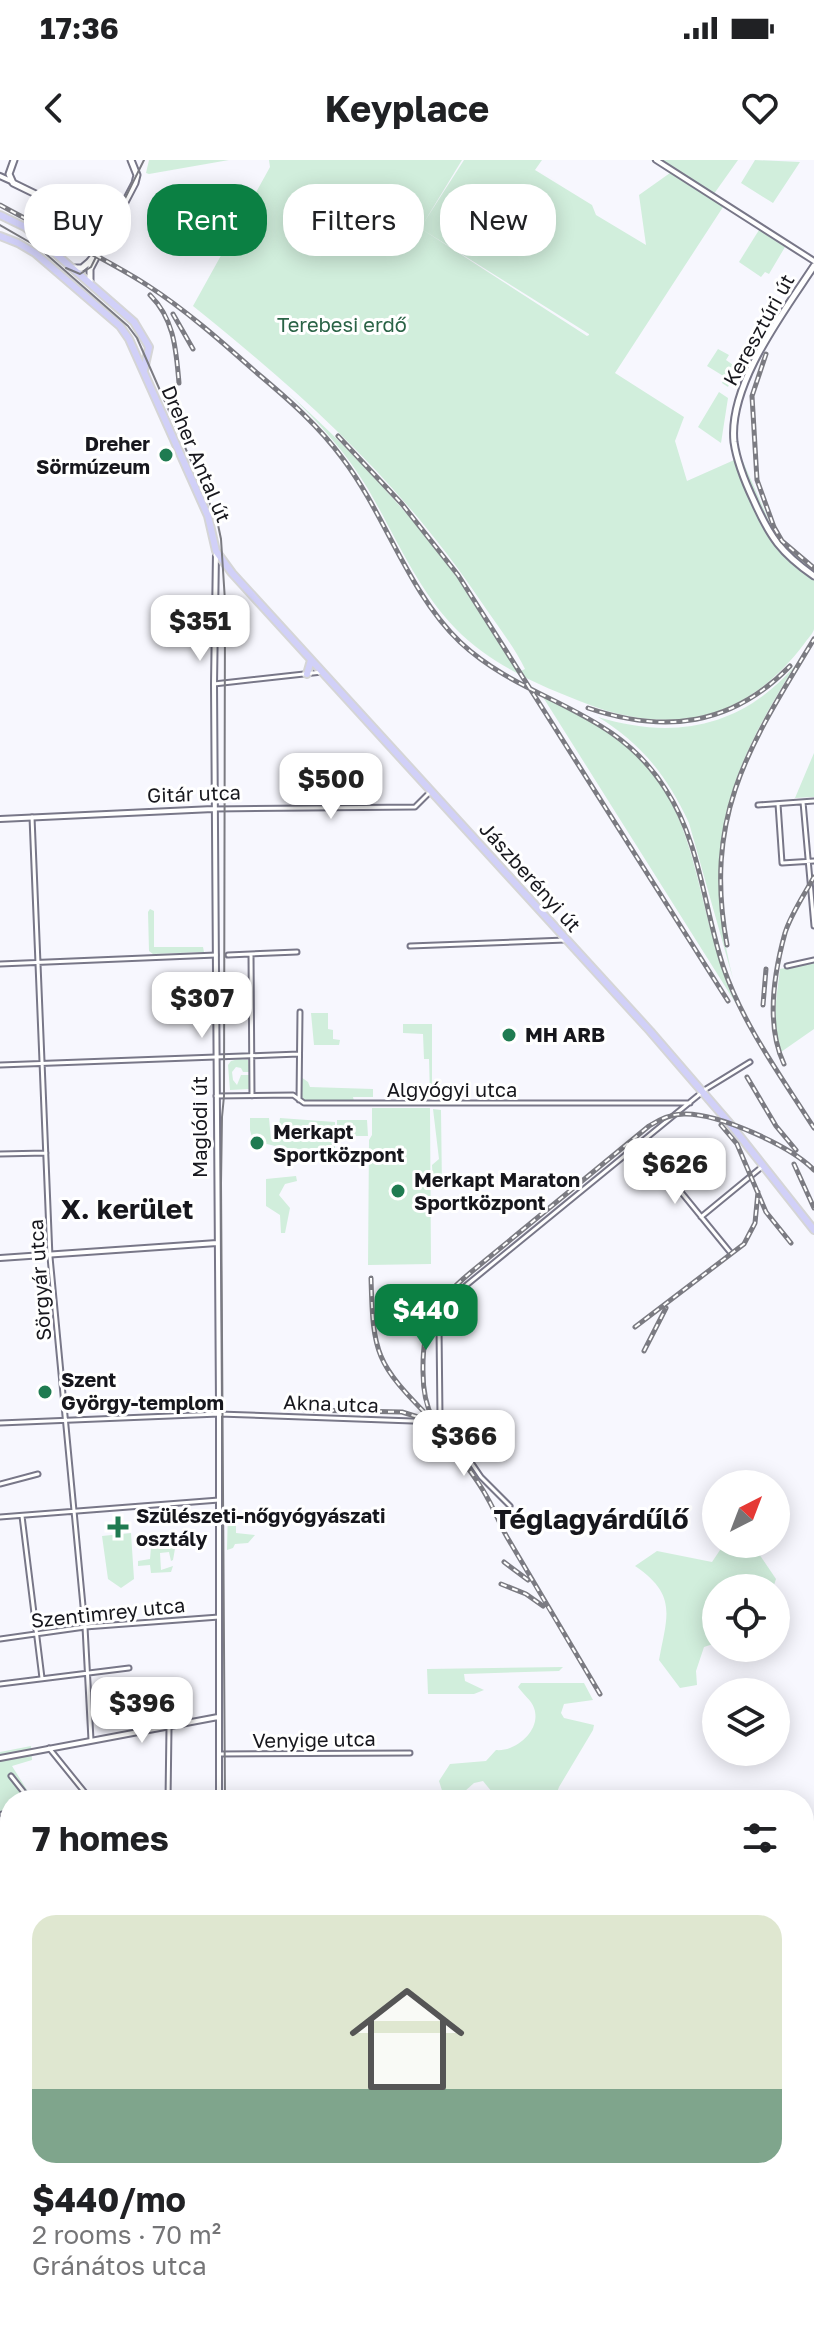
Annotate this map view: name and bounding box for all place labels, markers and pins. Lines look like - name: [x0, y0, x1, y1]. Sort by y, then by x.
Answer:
- place label: Dreher Sörmúzeum: [36, 431, 150, 478]
- marker: Dreher Sörmúzeum: [157, 446, 175, 464]
- pin: $351: [153, 595, 247, 663]
- pin: $500: [284, 753, 378, 821]
- pin: $307: [155, 972, 249, 1040]
- place label: MH ARB: [525, 1022, 605, 1046]
- marker: MH ARB: [500, 1026, 518, 1044]
- place label: Merkapt Sportközpont: [273, 1119, 405, 1166]
- marker: Merkapt Sportközpont: [248, 1134, 266, 1152]
- pin: $626: [628, 1138, 722, 1206]
- place label: Merkapt Maraton Sportközpont: [414, 1167, 580, 1214]
- marker: Merkapt Maraton Sportközpont: [389, 1182, 407, 1200]
- pin: $440: [379, 1284, 473, 1352]
- place label: Szent György-templom: [61, 1367, 224, 1414]
- marker: Szent György-templom: [36, 1383, 54, 1401]
- pin: $366: [417, 1410, 511, 1478]
- place label: Szülészeti-nőgyógyászati osztály: [136, 1503, 386, 1550]
- marker: Szülészeti-nőgyógyászati osztály: [107, 1516, 129, 1538]
- pin: $396: [95, 1677, 189, 1745]

